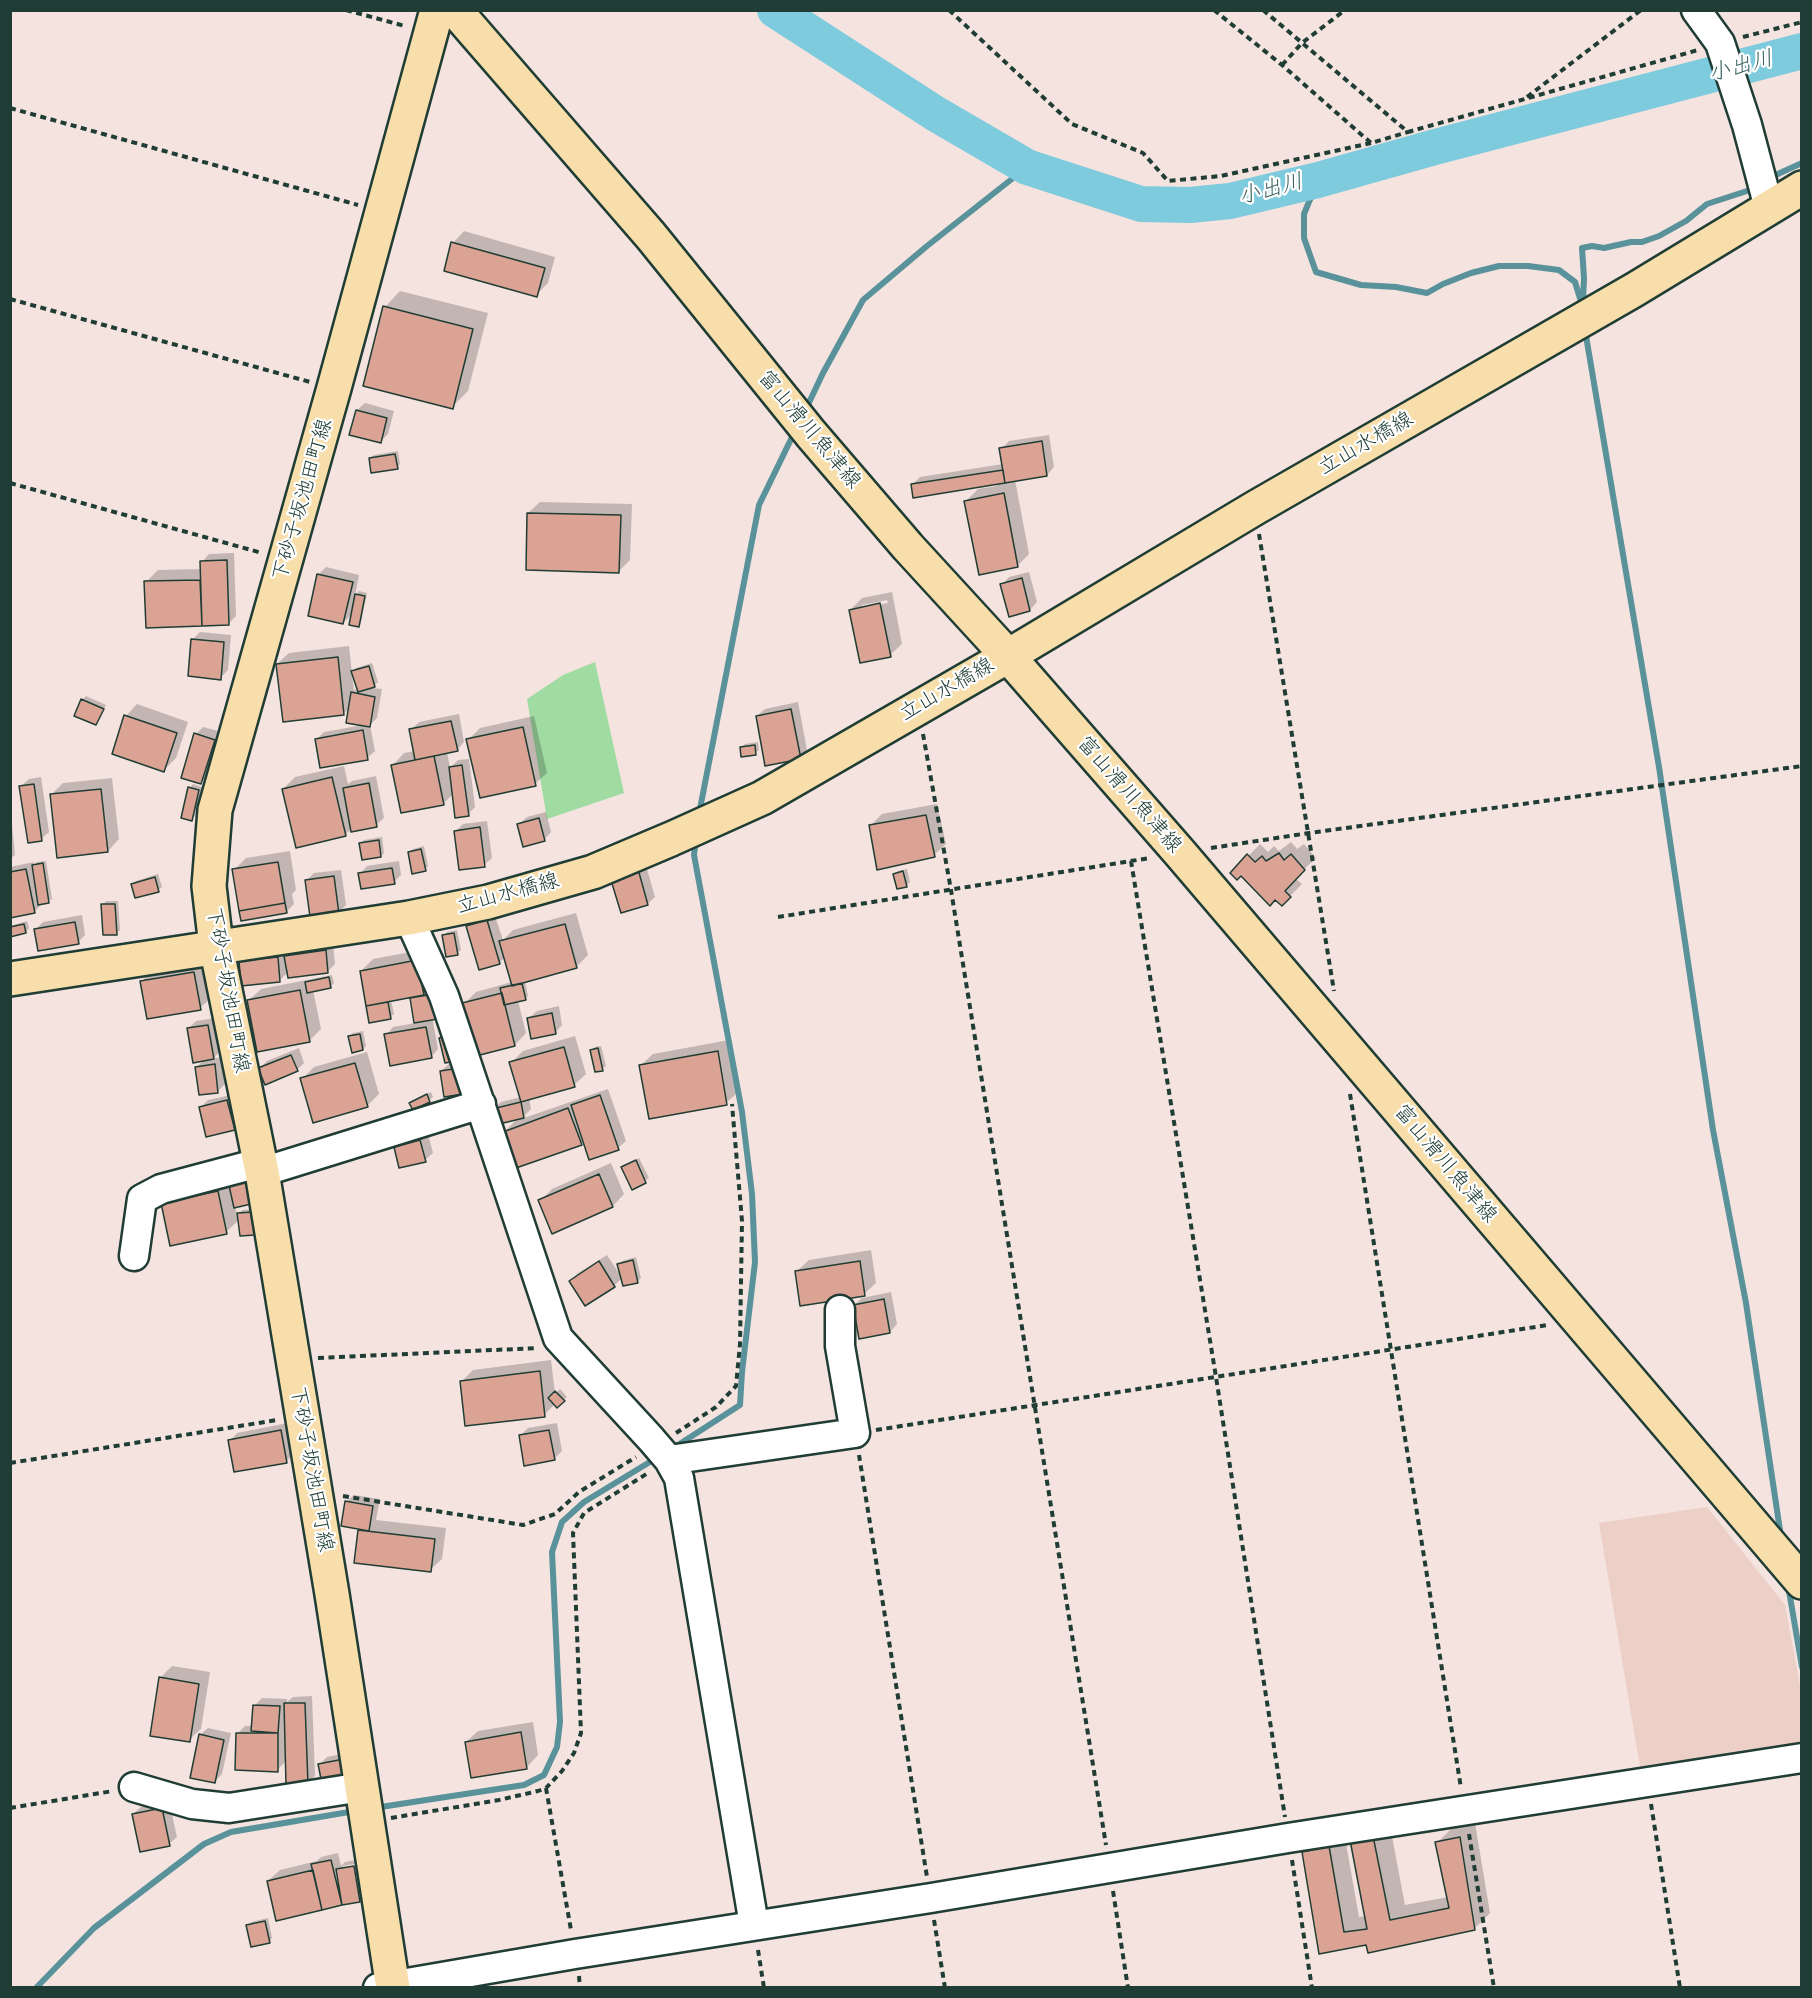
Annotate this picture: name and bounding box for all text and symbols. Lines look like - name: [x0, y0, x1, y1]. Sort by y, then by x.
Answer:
- water label: 小出川: [1706, 46, 1776, 88]
- water label: 小出川: [1236, 169, 1306, 211]
- street label: 富山滑川魚津線: [752, 366, 866, 494]
- street label: 立山水橋線: [1314, 407, 1418, 481]
- street label: 下砂子坂池田町線: [268, 416, 338, 584]
- street label: 立山水橋線: [895, 653, 999, 727]
- street label: 富山滑川魚津線: [1071, 731, 1187, 859]
- street label: 立山水橋線: [454, 868, 562, 920]
- street label: 下砂子坂池田町線: [200, 905, 254, 1075]
- street label: 富山滑川魚津線: [1388, 1100, 1502, 1228]
- street label: 下砂子坂池田町線: [284, 1384, 338, 1554]

